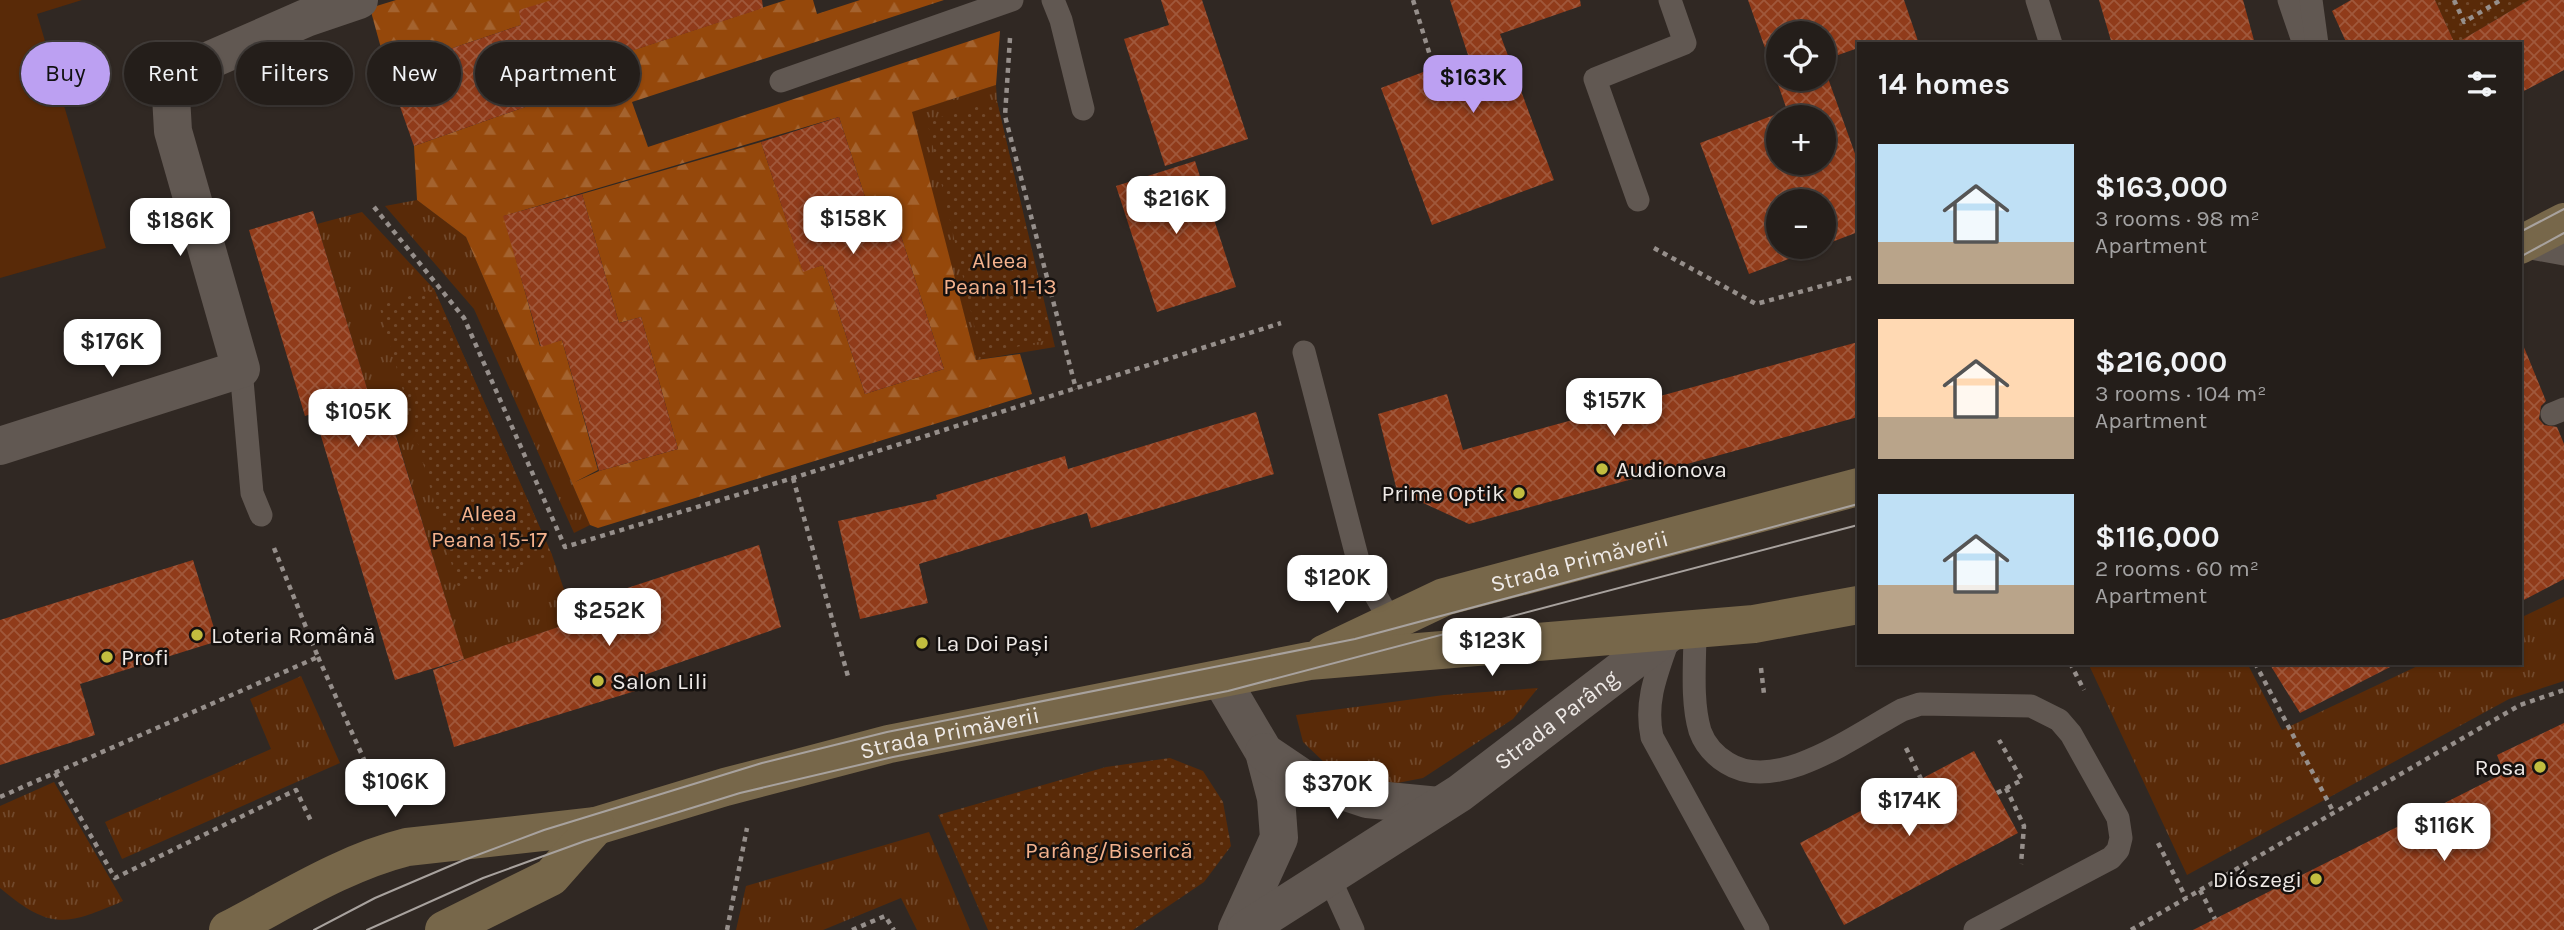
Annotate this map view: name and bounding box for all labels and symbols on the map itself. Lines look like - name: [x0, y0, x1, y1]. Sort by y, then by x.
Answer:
- pin: $163K: [1424, 55, 1522, 115]
- pin: $216K: [1127, 176, 1225, 236]
- pin: $158K: [804, 196, 902, 256]
- pin: $186K: [131, 198, 229, 258]
- park label: Aleea Peana 11-13: [943, 247, 1057, 300]
- pin: $176K: [63, 320, 161, 379]
- pin: $157K: [1565, 378, 1663, 438]
- pin: $105K: [309, 390, 407, 449]
- place label: Audionova: [1616, 456, 1727, 483]
- marker: Audionova: [1594, 461, 1610, 477]
- place label: Prime Optik: [1382, 480, 1505, 507]
- marker: Prime Optik: [1511, 485, 1527, 501]
- park label: Aleea Peana 15-17: [431, 500, 547, 553]
- street label: Strada Primăverii: [1488, 524, 1671, 598]
- pin: $120K: [1288, 556, 1386, 615]
- pin: $252K: [560, 588, 658, 648]
- pin: $123K: [1443, 618, 1541, 678]
- place label: Loteria Română: [211, 622, 375, 649]
- marker: Loteria Română: [189, 627, 205, 643]
- place label: La Doi Pași: [936, 630, 1049, 657]
- marker: La Doi Pași: [914, 635, 930, 651]
- place label: Profi: [121, 644, 169, 671]
- marker: Profi: [99, 649, 115, 665]
- street label: Strada Parâng: [1489, 664, 1624, 775]
- place label: Salon Lili: [612, 668, 708, 695]
- marker: Salon Lili: [590, 673, 606, 689]
- street label: Strada Primăverii: [857, 701, 1042, 765]
- place label: Rosa: [2475, 754, 2526, 781]
- marker: Rosa: [2532, 759, 2548, 775]
- pin: $106K: [346, 760, 444, 819]
- pin: $370K: [1288, 762, 1386, 821]
- pin: $174K: [1860, 778, 1958, 838]
- pin: $116K: [2395, 804, 2493, 863]
- park label: Parâng/Biserică: [1025, 837, 1193, 864]
- place label: Diószegi: [2213, 866, 2302, 893]
- marker: Diószegi: [2308, 871, 2324, 887]

